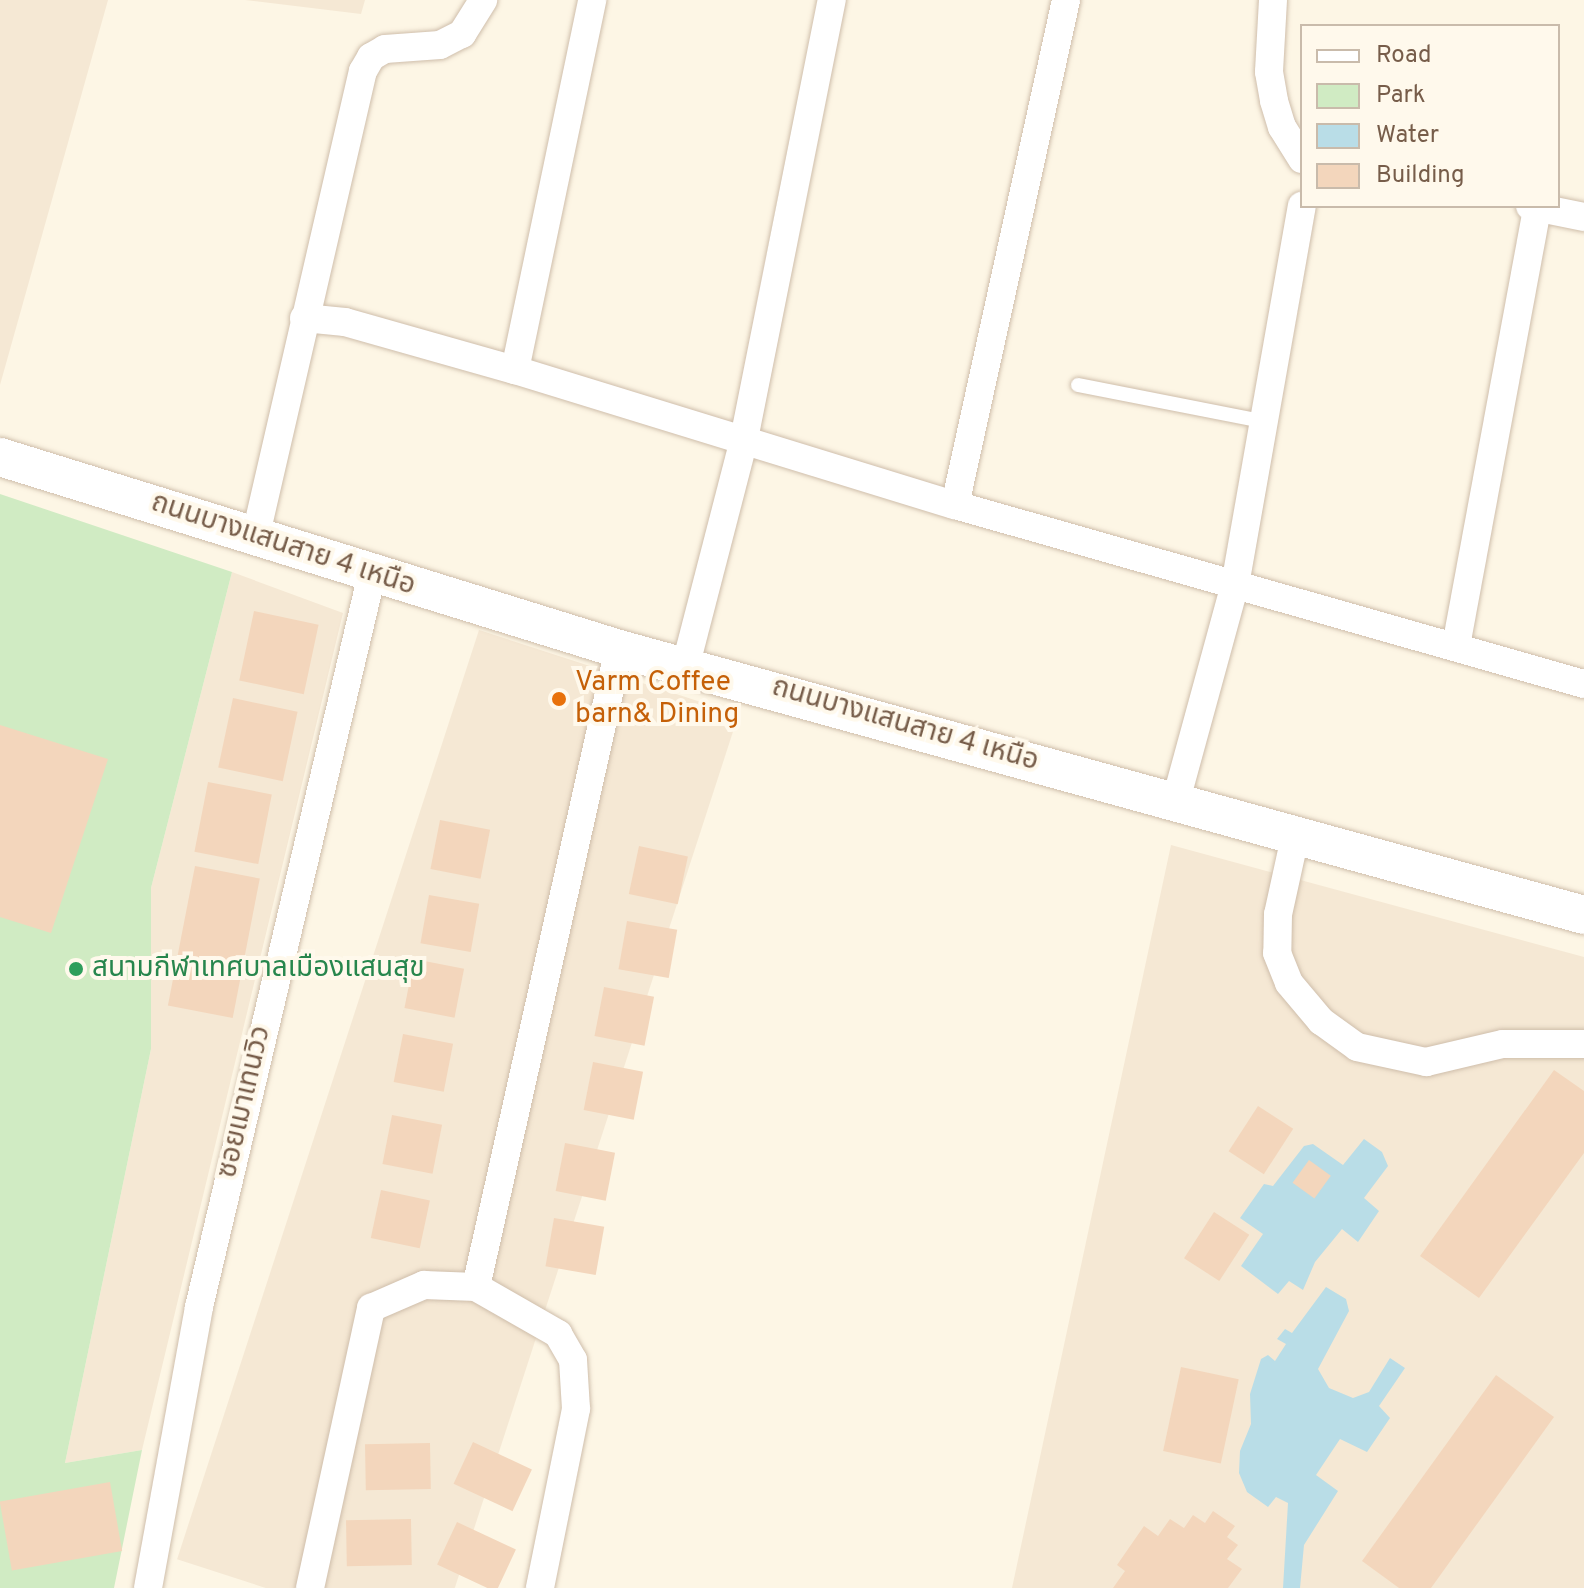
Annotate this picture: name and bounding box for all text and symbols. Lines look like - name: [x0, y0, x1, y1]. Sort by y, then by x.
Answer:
- legend: [1300, 24, 1560, 208]
- text: Road: [1376, 41, 1432, 71]
- text: Park: [1376, 81, 1426, 111]
- text: Water: [1376, 121, 1439, 151]
- text: Building: [1376, 161, 1465, 191]
- street label: ถนนบางแสนสาย 4 เหนือ: [147, 486, 419, 604]
- place label: Varm Coffee barn& Dining: [575, 666, 739, 732]
- street label: ถนนบางแสนสาย 4 เหนือ: [768, 671, 1042, 779]
- marker: Varm Coffee barn& Dining: [550, 690, 568, 708]
- place label: สนามกีฬาเทศบาลเมืองแสนสุข: [92, 952, 424, 986]
- marker: สนามกีฬาเทศบาลเมืองแสนสุข: [67, 960, 85, 978]
- street label: ซอยเมาเทนวิว: [211, 1023, 279, 1181]

